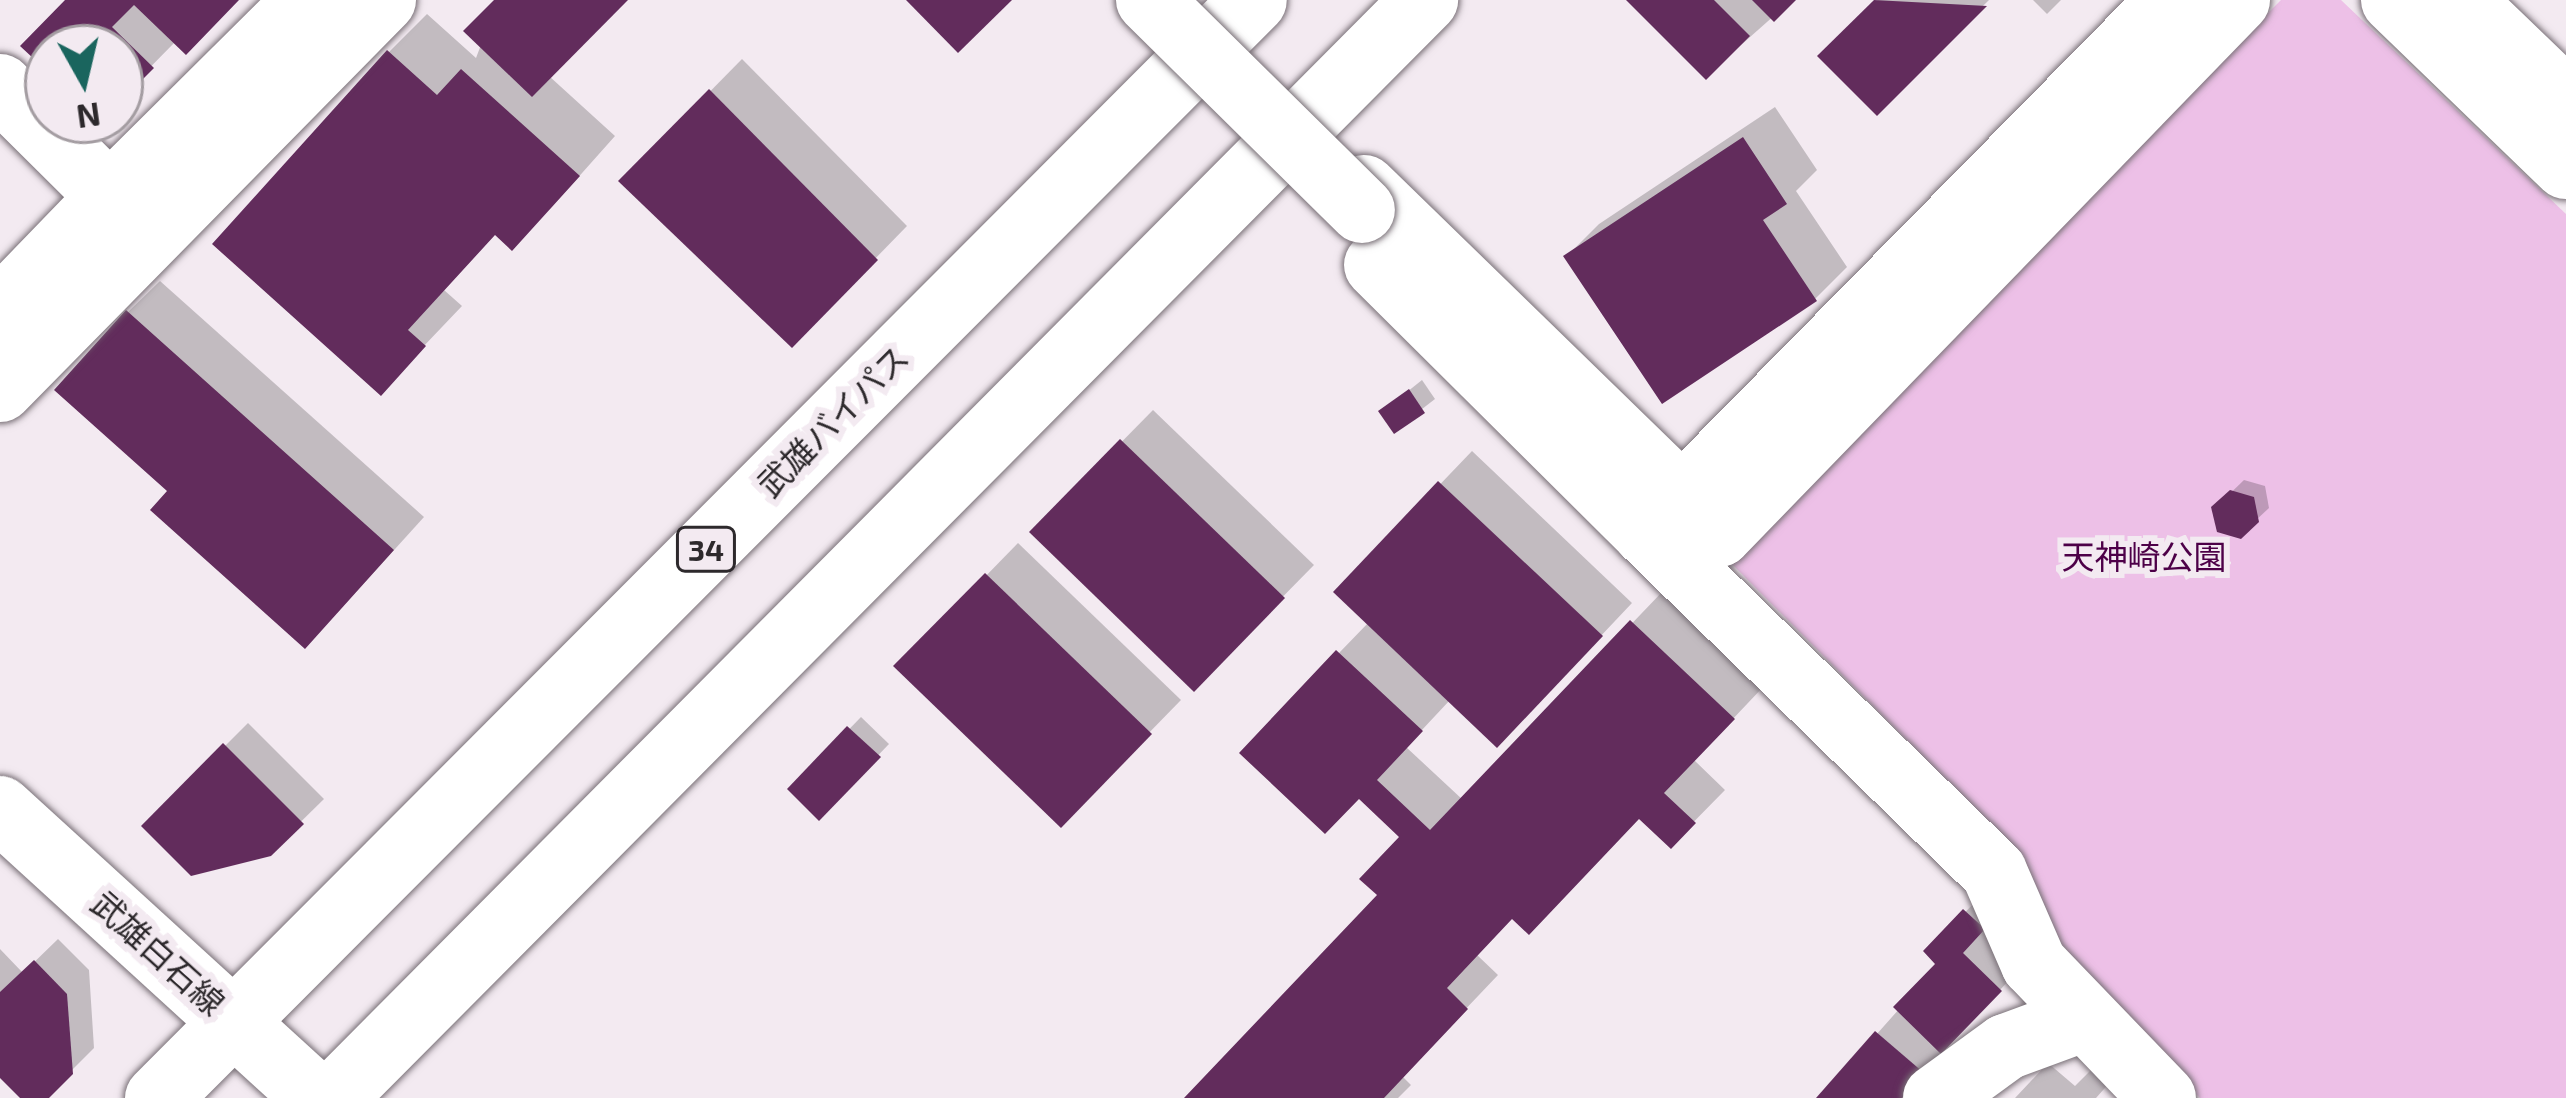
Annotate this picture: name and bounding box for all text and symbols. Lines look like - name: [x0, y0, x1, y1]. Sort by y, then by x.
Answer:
- north arrow: [24, 24, 144, 144]
- text: N: [74, 95, 103, 138]
- street label: 武雄バイパス: [749, 337, 917, 505]
- road number: 34: [673, 525, 739, 573]
- park label: 天神崎公園: [2062, 537, 2226, 577]
- street label: 武雄白石線: [83, 883, 233, 1023]

